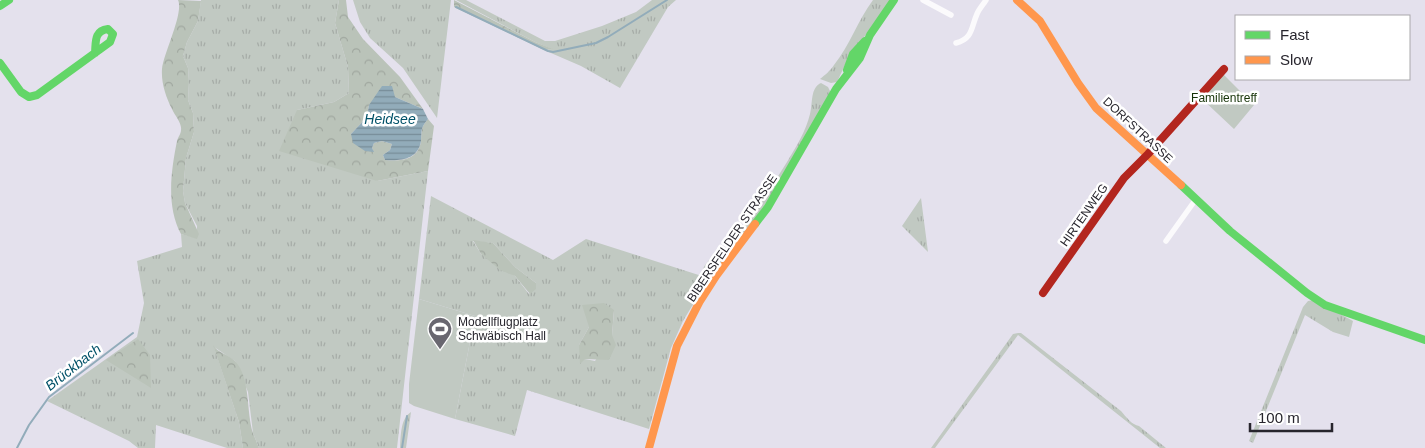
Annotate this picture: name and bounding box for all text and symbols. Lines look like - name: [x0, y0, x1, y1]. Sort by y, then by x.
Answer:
- legend: [1235, 15, 1410, 80]
- text: Fast: [1280, 26, 1310, 43]
- text: Slow: [1280, 51, 1313, 68]
- park label: Familientreff: [1191, 91, 1258, 105]
- street label: DORFSTRASSE: [1100, 94, 1176, 166]
- water label: Heidsee: [364, 111, 416, 127]
- street label: BIBERSFELDER STRASSE: [684, 172, 780, 304]
- street label: HIRTENWEG: [1057, 181, 1111, 249]
- place label: Modellflugplatz Schwäbisch Hall: [458, 315, 546, 343]
- sports icon: Modellflugplatz Schwäbisch Hall: [427, 316, 453, 350]
- water label: Brückbach: [42, 340, 104, 394]
- scale bar: [1250, 400, 1332, 432]
- text: 100 m: [1258, 409, 1300, 426]

